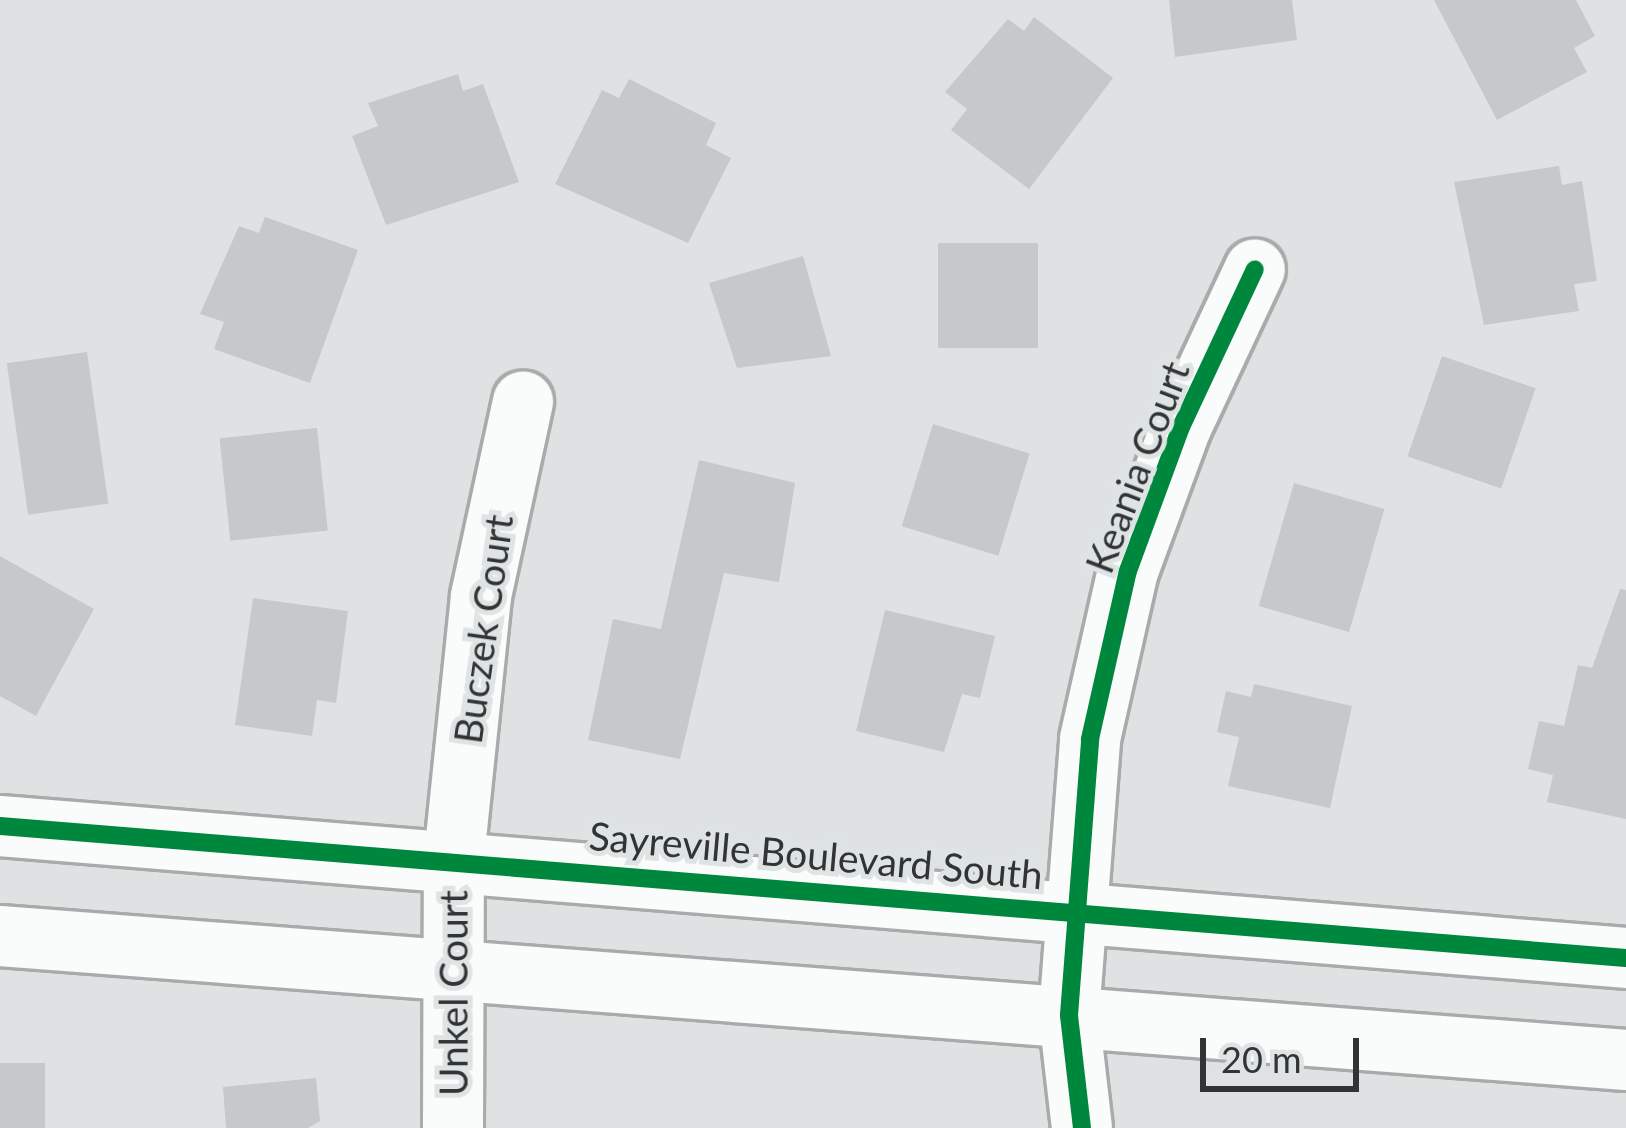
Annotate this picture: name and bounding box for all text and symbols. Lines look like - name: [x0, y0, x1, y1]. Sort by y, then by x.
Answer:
- street label: Keania Court: [1075, 355, 1199, 579]
- street label: Buczek Court: [444, 512, 522, 746]
- street label: Sayreville Boulevard South: [587, 812, 1045, 898]
- street label: Unkel Court: [430, 890, 476, 1096]
- scale bar: [1206, 1014, 1365, 1088]
- text: 20 m: [1221, 1037, 1302, 1081]

